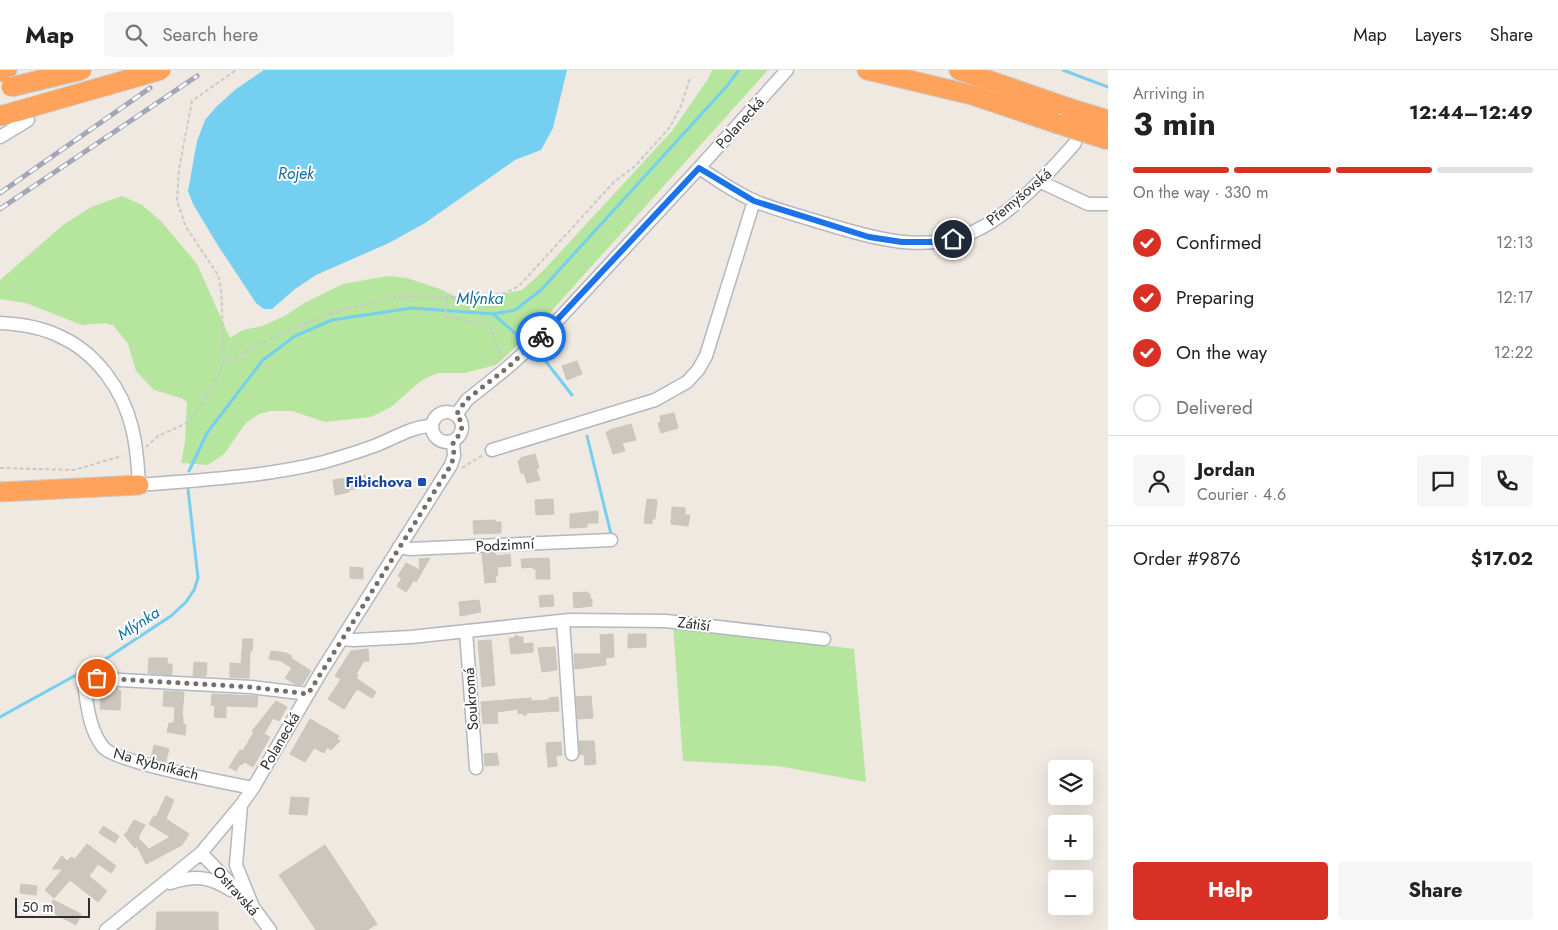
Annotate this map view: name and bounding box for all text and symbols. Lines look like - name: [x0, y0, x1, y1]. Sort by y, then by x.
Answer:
- search box: [104, 12, 454, 57]
- text: Map: [25, 17, 74, 52]
- icon: search: [122, 21, 150, 49]
- text: Search here: [162, 21, 258, 48]
- text: Map: [1353, 22, 1387, 48]
- text: Layers: [1415, 22, 1462, 48]
- text: Share: [1490, 22, 1533, 48]
- text: Arriving in: [1133, 82, 1205, 105]
- street label: Polanecká: [711, 92, 769, 154]
- text: 12:44–12:49: [1409, 99, 1533, 126]
- text: 3 min: [1133, 101, 1216, 147]
- water label: Rojek: [278, 162, 315, 185]
- street label: Přemyšovská: [982, 163, 1056, 231]
- text: On the way · 330 m: [1133, 181, 1268, 204]
- pin: [932, 218, 974, 260]
- icon: home: [939, 225, 967, 253]
- icon: check: [1133, 229, 1161, 257]
- text: Confirmed: [1176, 229, 1262, 256]
- text: 12:13: [1496, 231, 1533, 254]
- icon: check: [1133, 284, 1161, 312]
- text: Preparing: [1176, 284, 1254, 311]
- text: 12:17: [1496, 286, 1533, 309]
- water label: Mlýnka: [457, 287, 504, 310]
- courier: [516, 312, 566, 362]
- icon: bike: [527, 323, 555, 351]
- icon: check: [1133, 339, 1161, 367]
- text: On the way: [1176, 339, 1267, 366]
- text: 12:22: [1494, 341, 1533, 364]
- text: Delivered: [1176, 394, 1253, 421]
- button: person: [1133, 455, 1185, 507]
- button: chat: [1417, 455, 1469, 507]
- button: phone: [1481, 455, 1533, 507]
- text: Jordan: [1197, 456, 1255, 483]
- place label: Fibichova: [346, 471, 412, 493]
- marker: Fibichova: [416, 476, 428, 488]
- text: Courier · 4.6: [1197, 483, 1286, 506]
- street label: Podzimní: [475, 532, 536, 558]
- text: Order #9876: [1133, 545, 1241, 572]
- text: $17.02: [1471, 545, 1533, 572]
- water label: Mlýnka: [112, 601, 164, 646]
- street label: Zátiší: [676, 611, 713, 637]
- pin: [76, 657, 118, 699]
- icon: bag: [83, 664, 111, 692]
- street label: Soukromá: [458, 667, 484, 731]
- street label: Polanecká: [255, 708, 305, 774]
- street label: Na Rybníkách: [111, 742, 201, 786]
- map controls: [1048, 760, 1093, 915]
- button: layers: [1048, 760, 1093, 805]
- button: +: [1048, 815, 1093, 860]
- street label: Ostravská: [208, 861, 264, 921]
- button: Help: [1133, 862, 1328, 920]
- button: Share: [1338, 862, 1533, 920]
- button: −: [1048, 870, 1093, 915]
- scale bar: [15, 895, 90, 918]
- text: 50 m: [22, 897, 53, 917]

